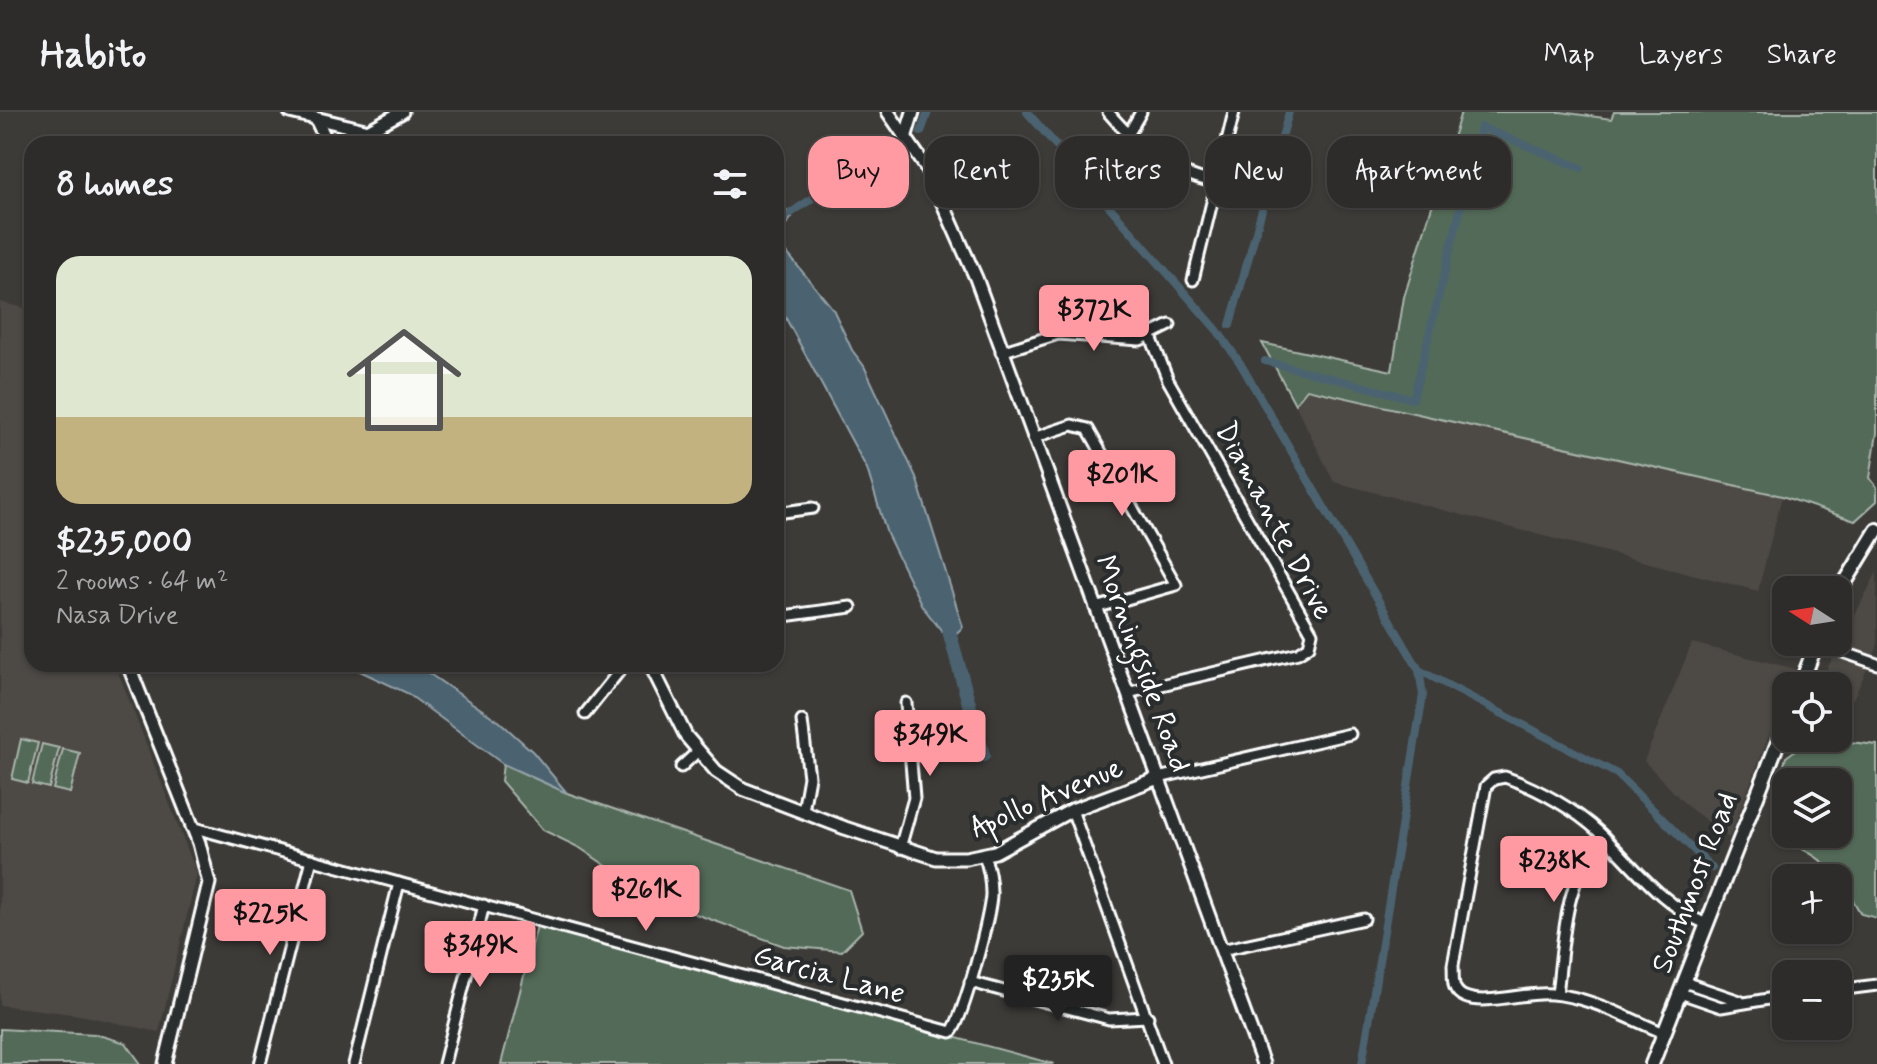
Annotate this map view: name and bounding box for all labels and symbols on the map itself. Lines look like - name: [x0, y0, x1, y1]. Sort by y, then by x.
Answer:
- pin: $372K: [1038, 285, 1150, 353]
- street label: Diamante Drive: [1205, 415, 1343, 627]
- pin: $201K: [1066, 450, 1178, 518]
- street label: Morningside Road: [1082, 550, 1199, 779]
- north arrow: [1772, 576, 1852, 656]
- pin: $349K: [874, 710, 986, 778]
- street label: Apollo Avenue: [965, 748, 1130, 850]
- street label: Southmost Road: [1643, 787, 1747, 979]
- pin: $238K: [1498, 836, 1610, 904]
- pin: $261K: [590, 865, 702, 933]
- pin: $225K: [214, 889, 326, 957]
- pin: $349K: [424, 921, 536, 989]
- street label: Garcia Lane: [749, 936, 909, 1014]
- pin: $235K: [1002, 955, 1114, 1023]

